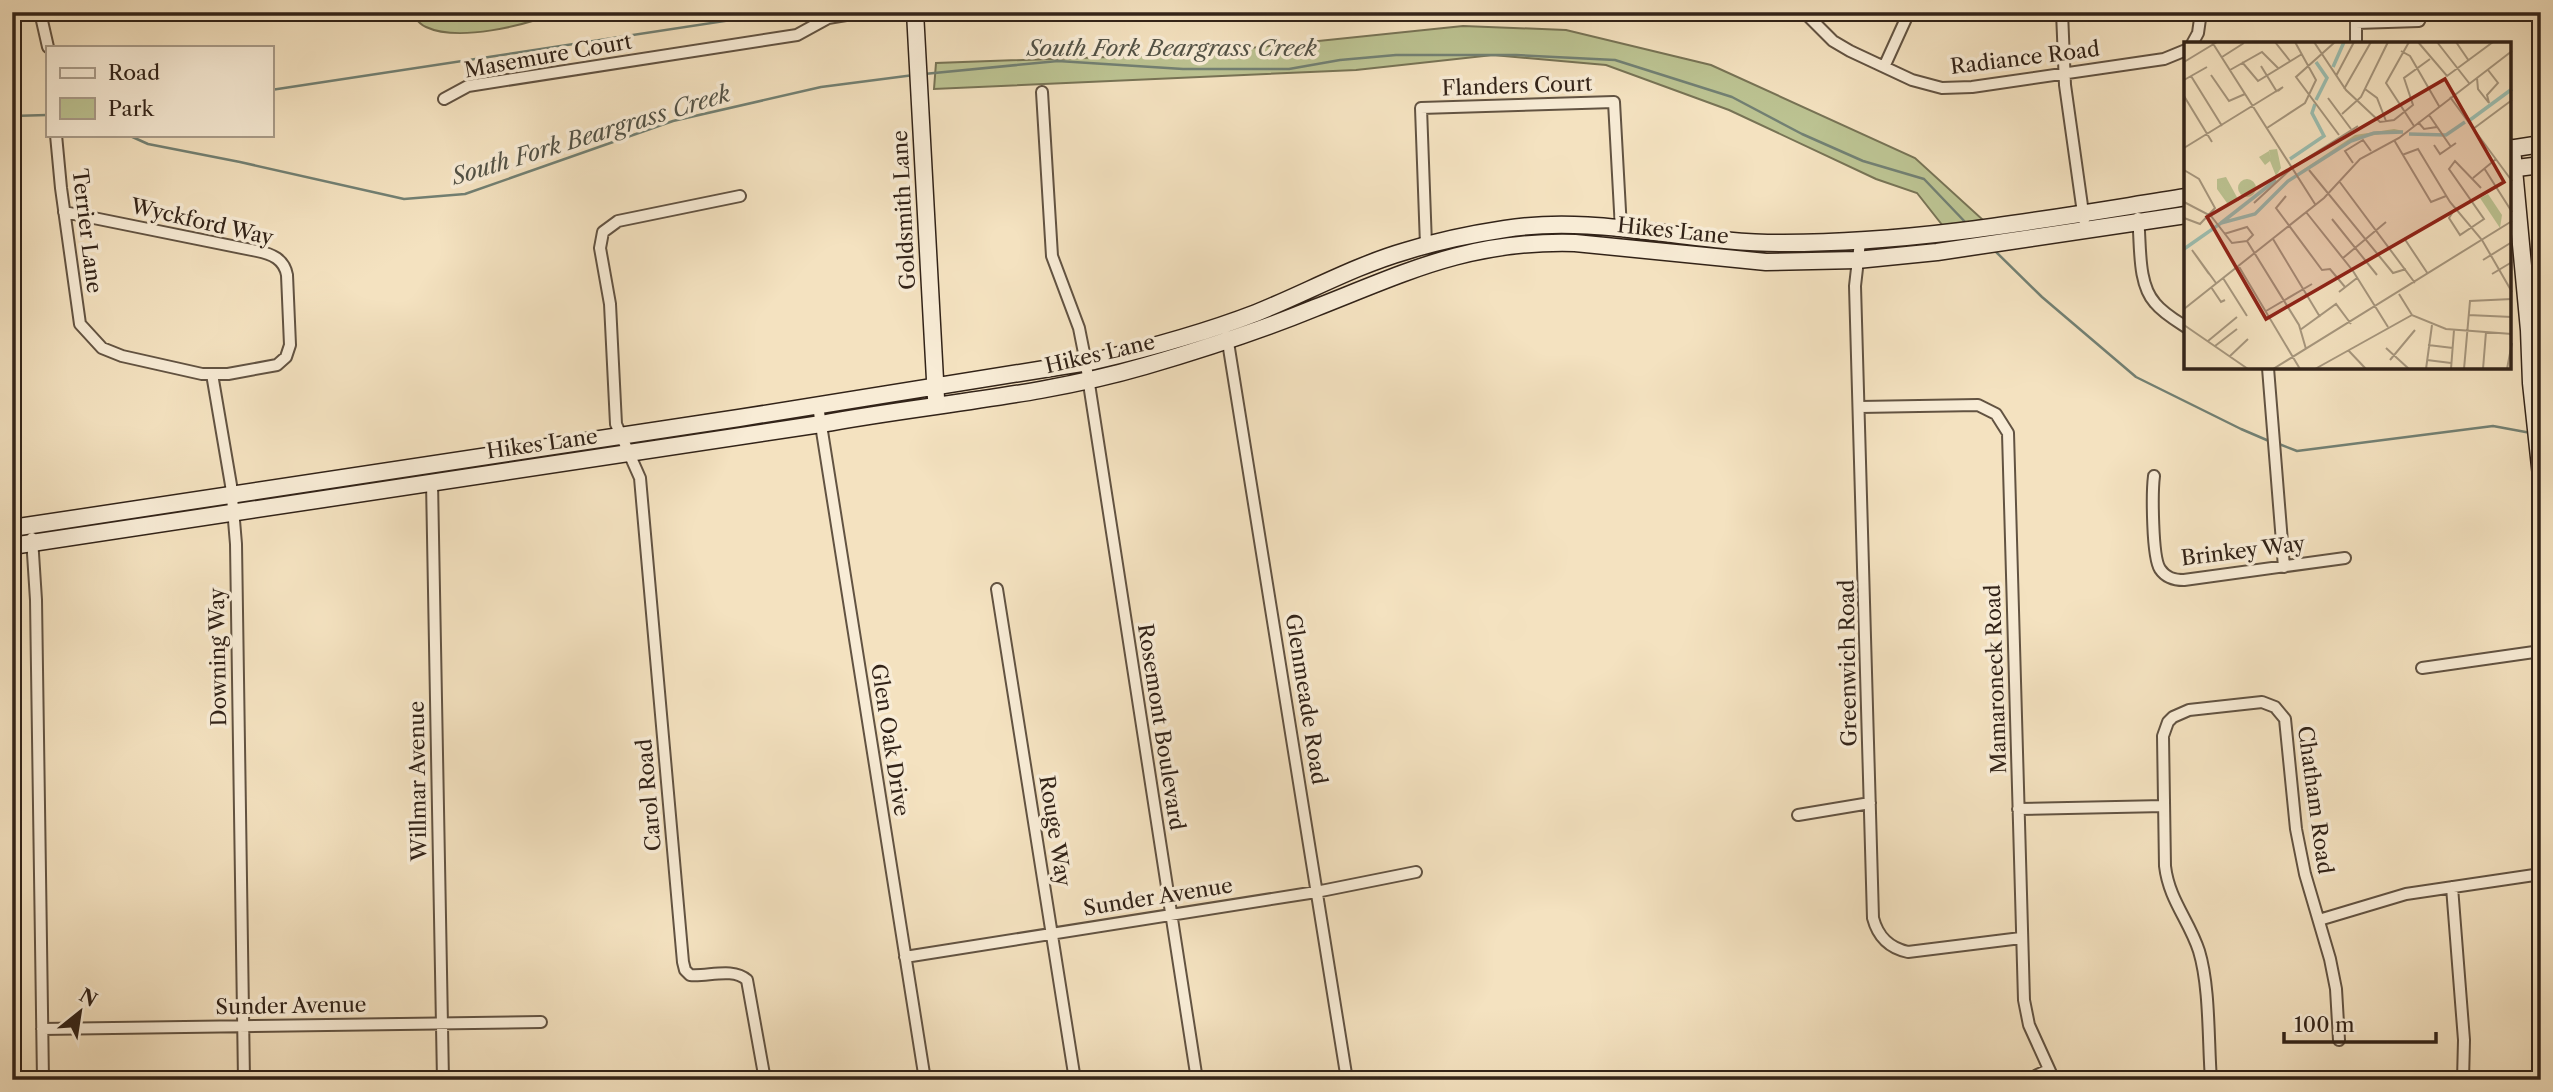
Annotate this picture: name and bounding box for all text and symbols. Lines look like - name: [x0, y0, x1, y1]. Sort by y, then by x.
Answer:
- street label: Masemure Court: [462, 28, 634, 83]
- water label: South Fork Beargrass Creek: [1025, 34, 1317, 62]
- street label: Radiance Road: [1949, 36, 2101, 79]
- inset map: [2184, 42, 2511, 369]
- legend: [46, 46, 273, 136]
- text: Road: [108, 60, 160, 85]
- street label: Flanders Court: [1441, 70, 1593, 101]
- water label: South Fork Beargrass Creek: [446, 79, 734, 191]
- text: Park: [108, 96, 154, 121]
- street label: Goldsmith Lane: [887, 130, 920, 290]
- street label: Terrier Lane: [67, 167, 108, 295]
- street label: Wyckford Way: [127, 193, 276, 250]
- street label: Hikes Lane: [1616, 212, 1730, 249]
- street label: Hikes Lane: [1043, 329, 1157, 378]
- street label: Hikes Lane: [485, 423, 599, 464]
- street label: Brinkey Way: [2179, 530, 2307, 571]
- street label: Greenwich Road: [1834, 579, 1861, 747]
- street label: Mamaroneck Road: [1980, 584, 2011, 774]
- street label: Downing Way: [204, 587, 231, 727]
- street label: Glenmeade Road: [1281, 612, 1332, 786]
- street label: Rosemont Boulevard: [1133, 622, 1190, 832]
- street label: Glen Oak Drive: [866, 662, 915, 818]
- street label: Willmar Avenue: [404, 701, 431, 862]
- street label: Chatham Road: [2293, 724, 2338, 876]
- street label: Carol Road: [631, 738, 666, 852]
- street label: Rouge Way: [1034, 774, 1077, 888]
- street label: Sunder Avenue: [1081, 872, 1234, 921]
- north arrow: [46, 976, 116, 1046]
- text: N: [75, 984, 101, 1012]
- street label: Sunder Avenue: [215, 992, 367, 1019]
- scale bar: [2284, 1001, 2436, 1045]
- text: 100 m: [2294, 1012, 2355, 1037]

